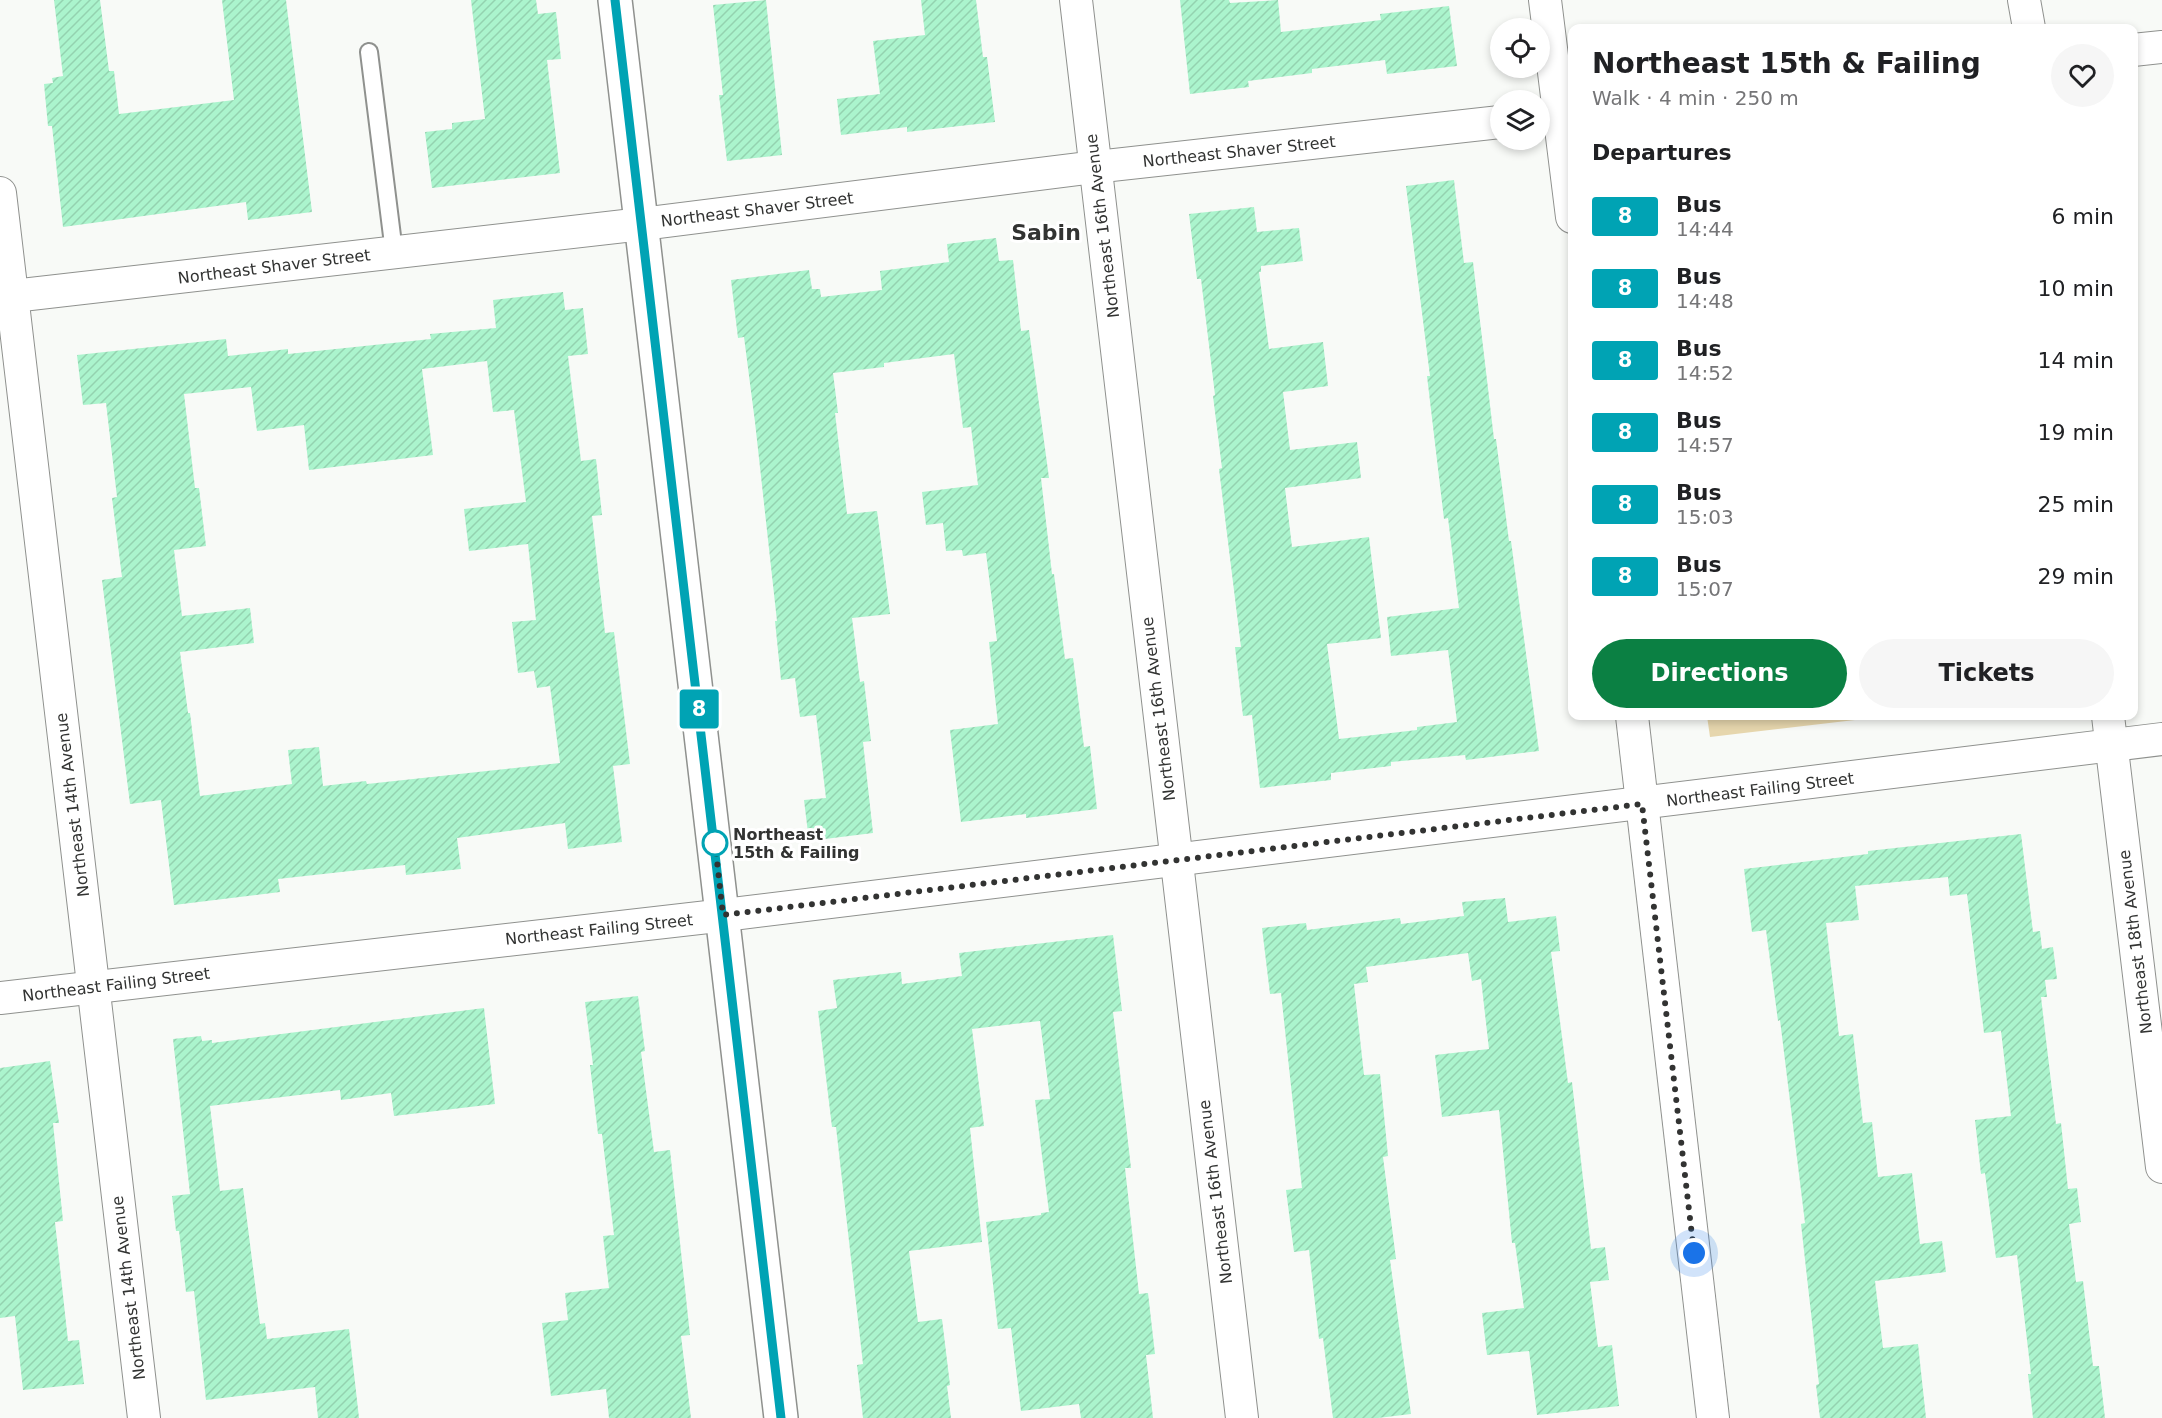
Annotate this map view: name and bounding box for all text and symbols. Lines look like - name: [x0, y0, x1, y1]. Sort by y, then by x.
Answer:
- map controls: [1490, 18, 1550, 150]
- button: locate: [1490, 18, 1550, 78]
- button: heart: [2051, 44, 2114, 107]
- text: Northeast 15th & Failing: [1592, 47, 1981, 80]
- text: Walk · 4 min · 250 m: [1592, 86, 1799, 110]
- button: layers: [1490, 90, 1550, 150]
- street label: Northeast Shaver Street: [1142, 132, 1336, 171]
- street label: Northeast 16th Avenue: [1082, 133, 1123, 319]
- text: Departures: [1592, 140, 1732, 165]
- street label: Northeast Shaver Street: [660, 188, 854, 231]
- text: Bus: [1676, 192, 1722, 217]
- text: 8: [1618, 204, 1632, 228]
- text: 6 min: [2052, 204, 2114, 229]
- text: 14:44: [1676, 217, 1734, 241]
- district label: Sabin: [1011, 220, 1081, 245]
- street label: Northeast Shaver Street: [177, 245, 371, 288]
- text: Bus: [1676, 264, 1722, 289]
- text: 8: [1618, 276, 1632, 300]
- text: 10 min: [2038, 276, 2114, 301]
- text: 14:48: [1676, 289, 1734, 313]
- text: Bus: [1676, 336, 1722, 361]
- text: 8: [1618, 348, 1632, 372]
- text: 14 min: [2038, 348, 2114, 373]
- text: 14:52: [1676, 361, 1734, 385]
- text: Bus: [1676, 408, 1722, 433]
- text: 8: [1618, 420, 1632, 444]
- text: 19 min: [2038, 420, 2114, 445]
- text: 14:57: [1676, 433, 1734, 457]
- text: Bus: [1676, 480, 1722, 505]
- text: 8: [1618, 492, 1632, 516]
- text: 25 min: [2038, 492, 2114, 517]
- text: 15:03: [1676, 505, 1734, 529]
- text: Bus: [1676, 552, 1722, 577]
- text: 8: [1618, 564, 1632, 588]
- text: 29 min: [2038, 564, 2114, 589]
- text: 15:07: [1676, 577, 1734, 601]
- street label: Northeast 16th Avenue: [1138, 616, 1179, 802]
- button: Directions: [1592, 639, 1847, 708]
- button: Tickets: [1859, 639, 2114, 708]
- line badge: 8: [680, 690, 718, 728]
- text: 8: [692, 697, 706, 721]
- street label: Northeast 14th Avenue: [52, 712, 93, 898]
- street label: Northeast Failing Street: [1665, 769, 1855, 810]
- place label: Northeast 15th & Failing: [733, 825, 859, 862]
- marker: Northeast 15th & Failing: [702, 830, 728, 856]
- street label: Northeast 18th Avenue: [2115, 849, 2156, 1035]
- street label: Northeast Failing Street: [504, 910, 694, 949]
- street label: Northeast Failing Street: [21, 964, 211, 1005]
- street label: Northeast 16th Avenue: [1195, 1099, 1236, 1285]
- street label: Northeast 14th Avenue: [108, 1195, 149, 1381]
- your location: [1679, 1238, 1709, 1268]

